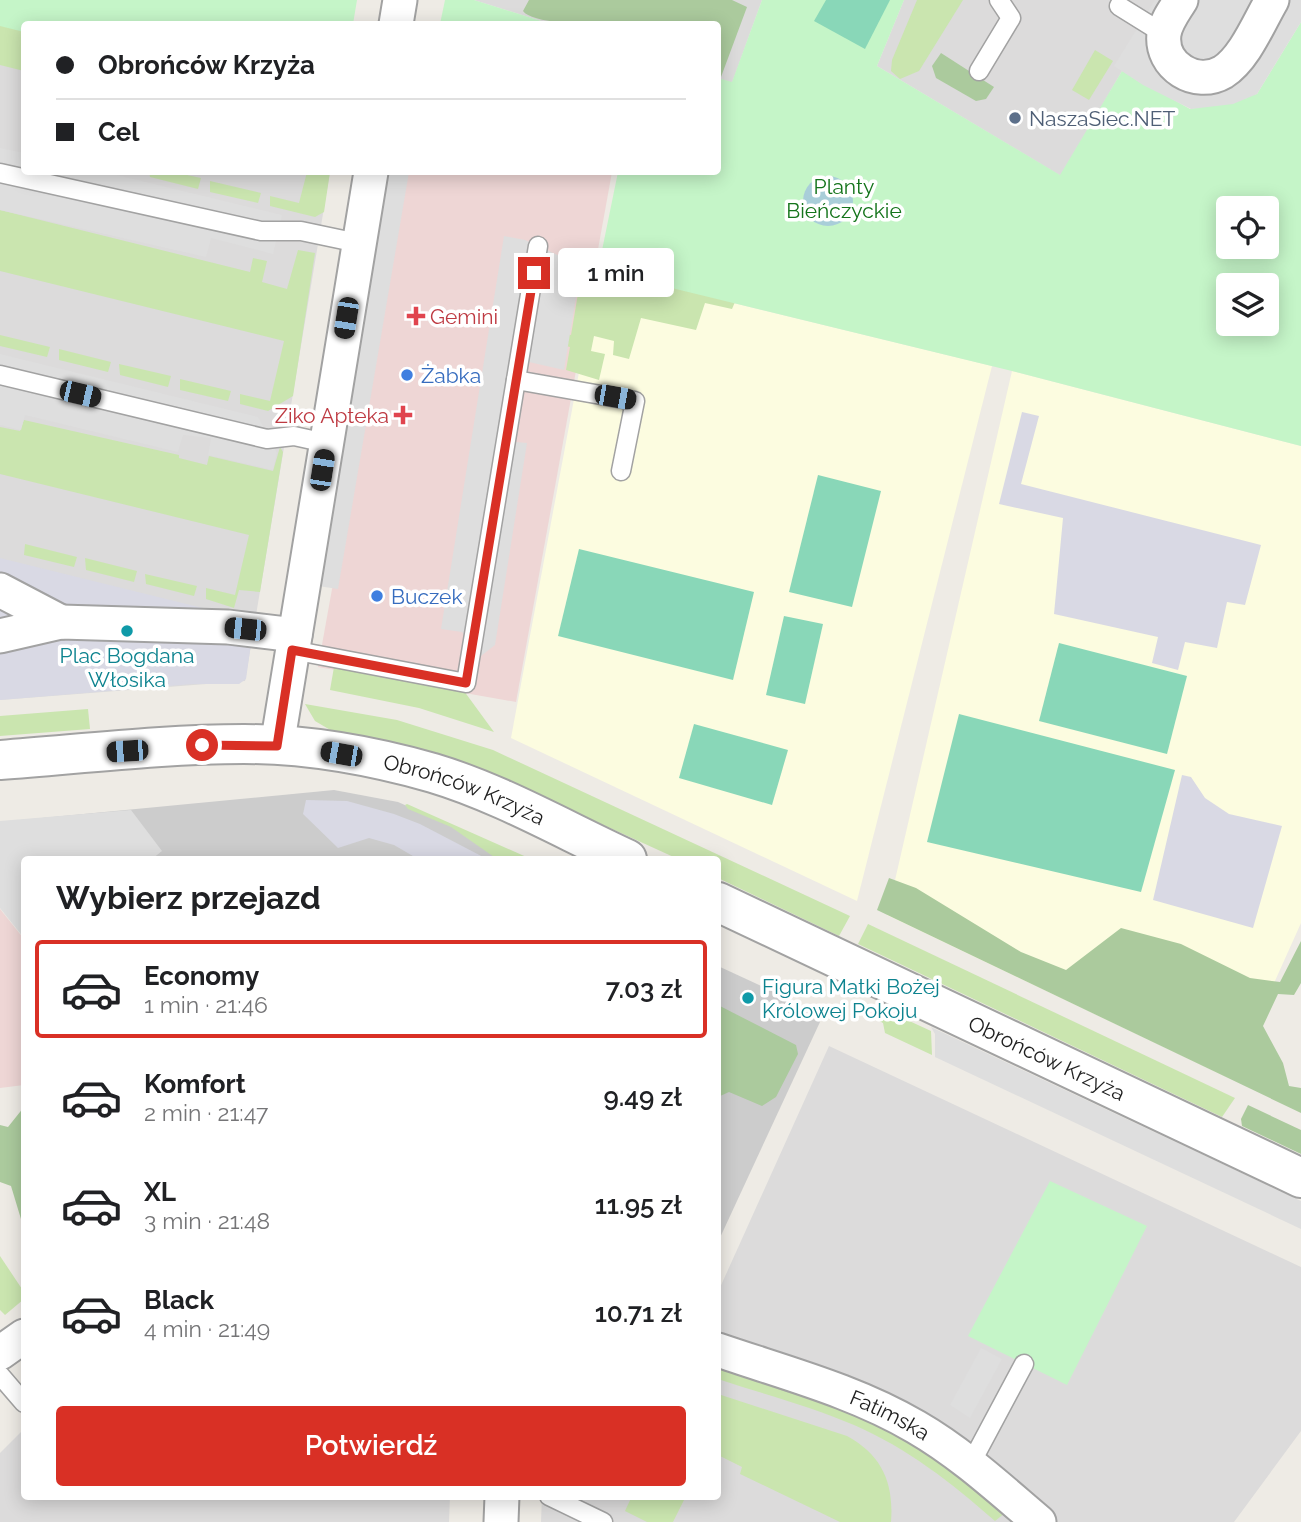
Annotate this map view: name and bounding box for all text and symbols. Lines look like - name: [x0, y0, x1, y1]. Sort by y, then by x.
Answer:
- text: Obrońców Krzyża: [98, 50, 315, 80]
- place label: NaszaSiec.NET: [1029, 106, 1176, 131]
- marker: NaszaSiec.NET: [1007, 110, 1023, 126]
- text: Cel: [98, 117, 140, 147]
- park label: Planty Bieńczyckie: [786, 174, 902, 223]
- map controls: [1216, 196, 1279, 336]
- button: locate: [1216, 196, 1279, 259]
- callout: 1 min: [558, 248, 674, 298]
- route end: [518, 257, 550, 289]
- text: 1 min: [587, 259, 645, 286]
- button: layers: [1216, 273, 1279, 336]
- car: [333, 296, 360, 340]
- place label: Gemini: [430, 304, 498, 329]
- marker: Gemini: [408, 308, 424, 324]
- place label: Żabka: [421, 363, 481, 388]
- marker: Żabka: [399, 367, 415, 383]
- car: [58, 379, 103, 409]
- car: [593, 383, 638, 411]
- place label: Ziko Apteka: [275, 403, 389, 428]
- marker: Ziko Apteka: [395, 407, 411, 423]
- car: [309, 448, 336, 492]
- place label: Buczek: [391, 584, 463, 609]
- marker: Buczek: [369, 588, 385, 604]
- car: [224, 616, 267, 642]
- marker: Plac Bogdana Włosika: [119, 623, 135, 639]
- place label: Plac Bogdana Włosika: [60, 643, 194, 692]
- route start: [186, 729, 218, 761]
- car: [106, 739, 149, 763]
- car: [319, 740, 364, 768]
- street label: Obrońców Krzyża: [381, 748, 549, 830]
- text: Wybierz przejazd: [56, 879, 321, 916]
- icon: car: [60, 958, 123, 1021]
- text: Economy: [144, 961, 259, 991]
- text: 7.03 zł: [606, 974, 682, 1004]
- place label: Figura Matki Bożej Królowej Pokoju: [762, 974, 940, 1023]
- marker: Figura Matki Bożej Królowej Pokoju: [740, 990, 756, 1006]
- text: 1 min · 21:46: [144, 991, 268, 1018]
- street label: Obrońców Krzyża: [965, 1010, 1129, 1106]
- icon: car: [60, 1066, 123, 1129]
- text: Komfort: [144, 1069, 246, 1099]
- text: 9.49 zł: [603, 1082, 682, 1112]
- text: 2 min · 21:47: [144, 1099, 268, 1126]
- icon: car: [60, 1174, 123, 1237]
- text: XL: [144, 1177, 176, 1207]
- text: 11.95 zł: [595, 1190, 682, 1220]
- text: 3 min · 21:48: [144, 1207, 270, 1234]
- icon: car: [60, 1282, 123, 1345]
- text: Black: [144, 1285, 214, 1315]
- text: 10.71 zł: [595, 1298, 682, 1328]
- text: 4 min · 21:49: [144, 1315, 270, 1342]
- street label: Fatimska: [847, 1384, 935, 1445]
- button: Potwierdź: [56, 1406, 686, 1486]

